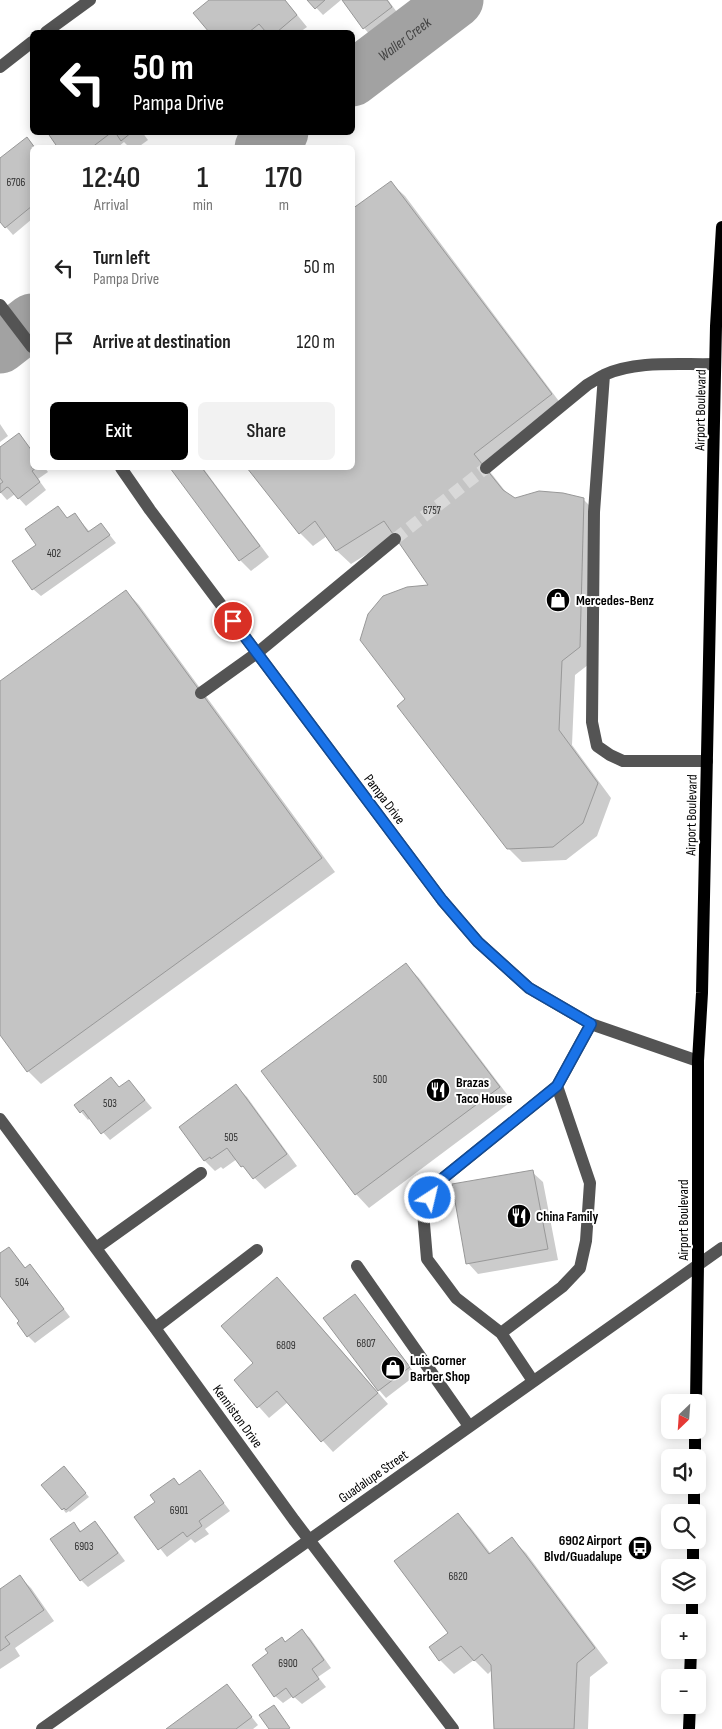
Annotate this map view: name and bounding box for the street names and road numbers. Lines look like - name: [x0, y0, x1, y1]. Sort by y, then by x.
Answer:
- street label: Airport Boulevard: [691, 369, 710, 452]
- street label: Pampa Drive: [360, 771, 409, 828]
- street label: Airport Boulevard: [682, 774, 701, 857]
- street label: Airport Boulevard: [675, 1179, 692, 1262]
- street label: Kenniston Drive: [209, 1381, 266, 1451]
- street label: Guadalupe Street: [335, 1446, 411, 1507]

